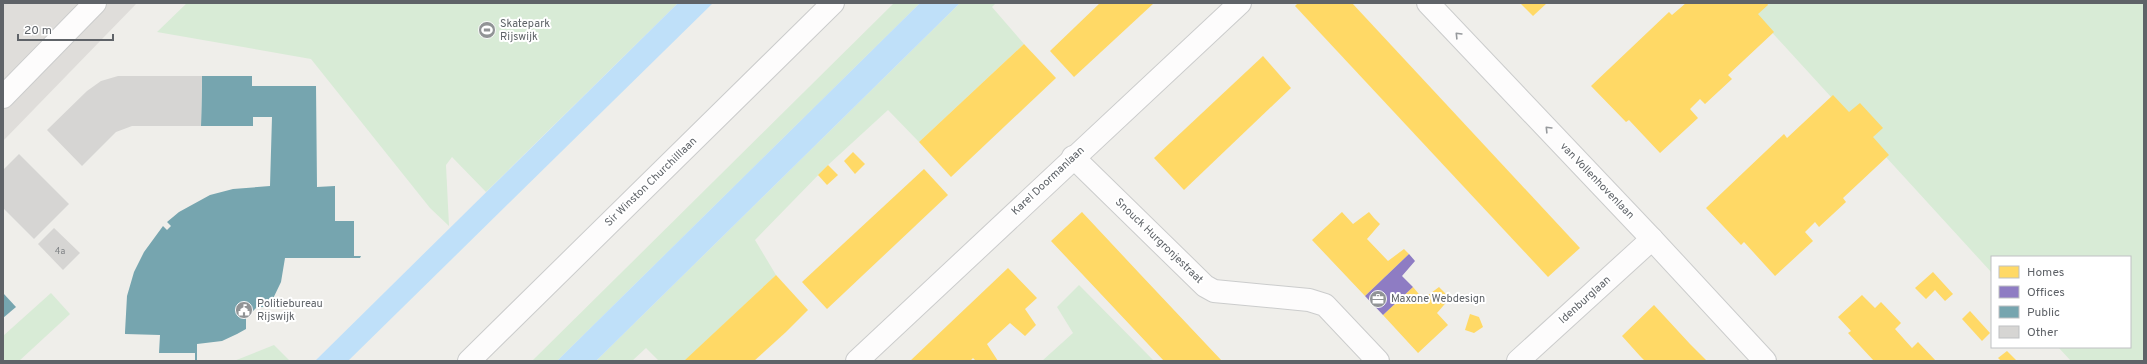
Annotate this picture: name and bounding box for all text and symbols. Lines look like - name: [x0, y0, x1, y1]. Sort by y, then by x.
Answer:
- scale bar: [18, 16, 113, 42]
- place label: Skatepark Rijswijk: [500, 17, 550, 44]
- sports icon: Skatepark Rijswijk: [477, 20, 497, 40]
- text: 20 m: [24, 23, 52, 39]
- one-way arrow: [1456, 32, 1463, 40]
- one-way arrow: [1545, 126, 1553, 134]
- street label: Sir Winston Churchilllaan: [602, 134, 700, 230]
- street label: van Vollenhovenlaan: [1557, 140, 1637, 222]
- street label: Karel Doormanlaan: [1009, 144, 1087, 218]
- street label: Snouck Hurgronjestraat: [1112, 195, 1206, 287]
- house number: 4a: [55, 246, 65, 257]
- legend: [1991, 256, 2131, 348]
- text: Homes: [2027, 265, 2064, 281]
- street label: Idenburglaan: [1556, 273, 1614, 327]
- text: Offices: [2027, 285, 2065, 301]
- office icon: Maxone Webdesign: [1368, 289, 1388, 309]
- place label: Maxone Webdesign: [1391, 292, 1485, 306]
- place label: Politiebureau Rijswijk: [257, 297, 323, 324]
- public building icon: Politiebureau Rijswijk: [234, 300, 254, 320]
- text: Public: [2027, 305, 2060, 321]
- text: Other: [2027, 325, 2059, 341]

